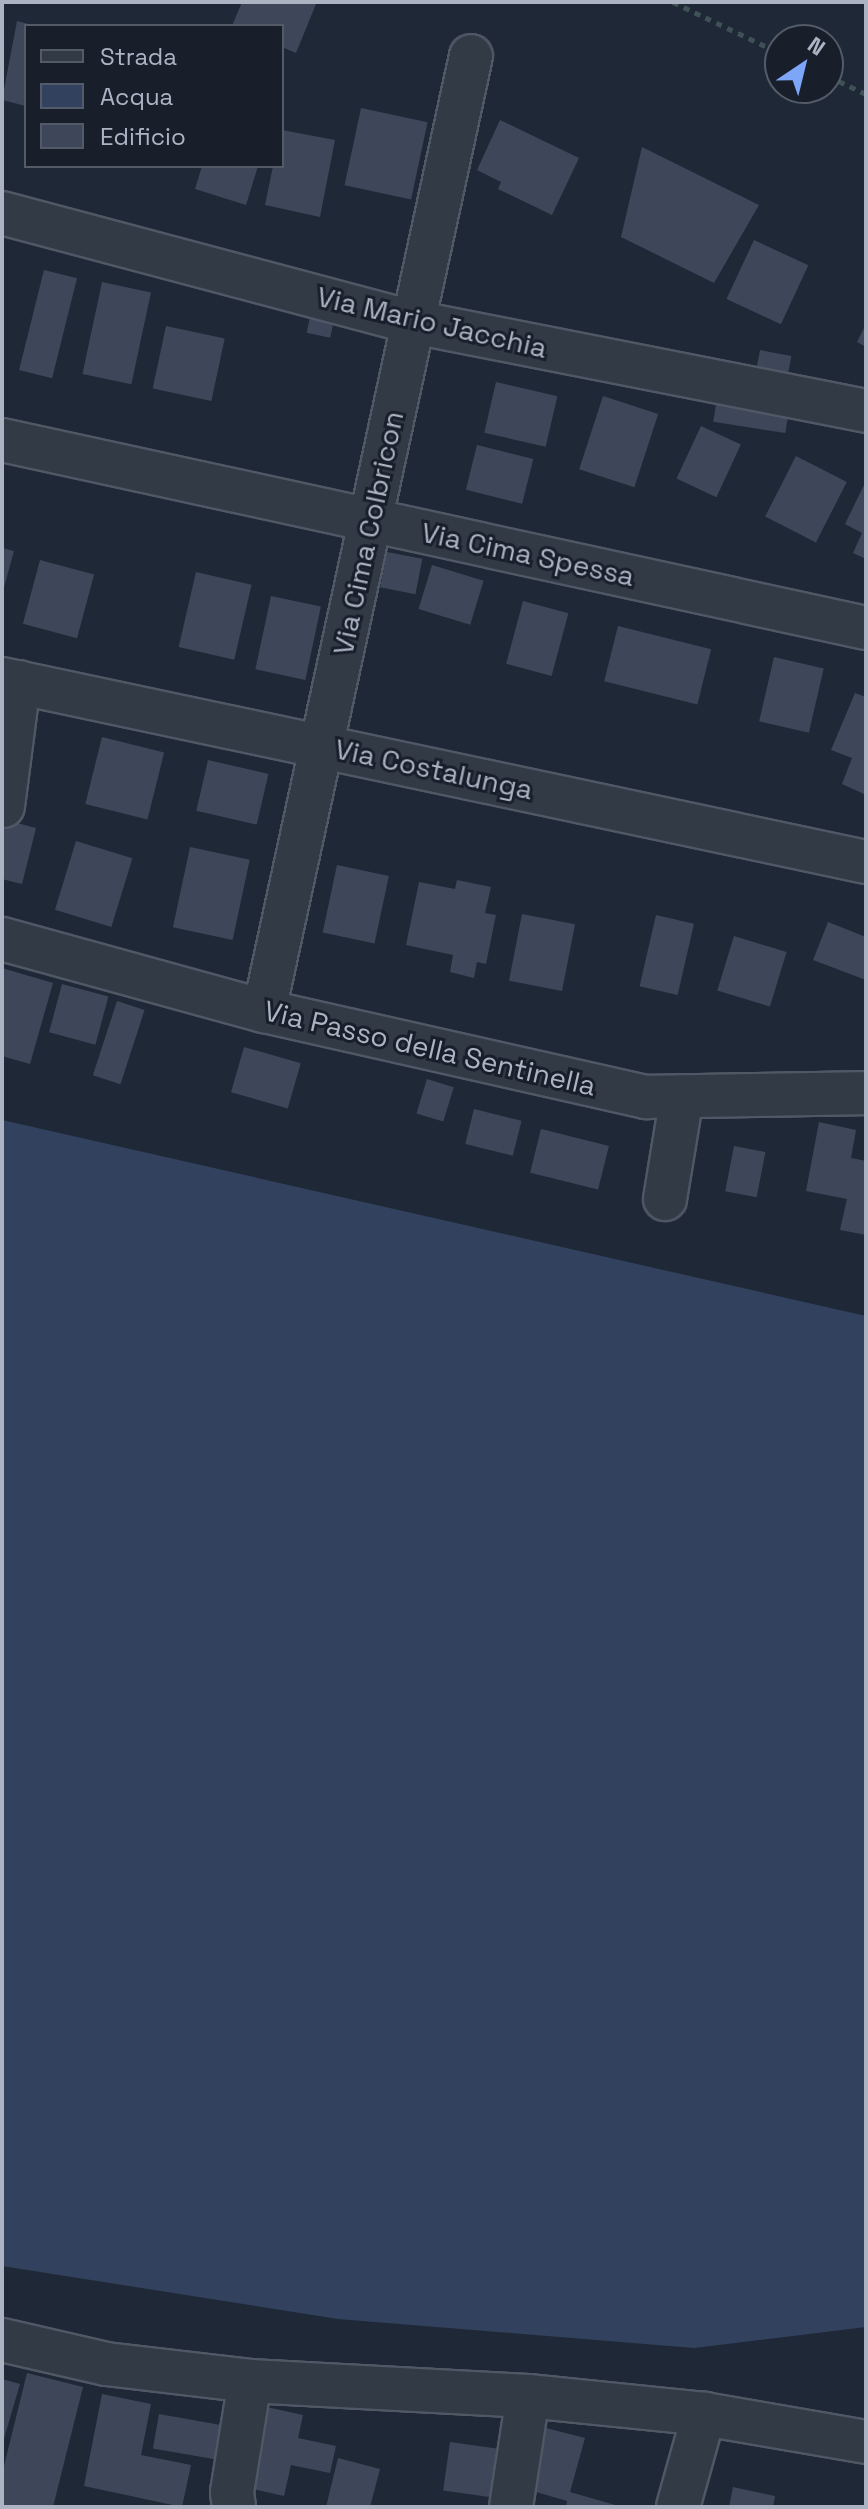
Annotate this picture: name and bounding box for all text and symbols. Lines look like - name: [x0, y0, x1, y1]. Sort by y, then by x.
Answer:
- legend: [24, 24, 284, 168]
- north arrow: [764, 24, 844, 104]
- text: N: [803, 30, 831, 62]
- text: Strada: [100, 41, 177, 72]
- text: Acqua: [100, 81, 173, 112]
- text: Edificio: [100, 121, 186, 152]
- street label: Via Mario Jacchia: [314, 279, 550, 365]
- street label: Via Cima Colbricon: [326, 408, 410, 658]
- street label: Via Cima Spessa: [418, 515, 638, 593]
- street label: Via Costalunga: [332, 732, 536, 806]
- street label: Via Passo della Sentinella: [261, 993, 599, 1103]

